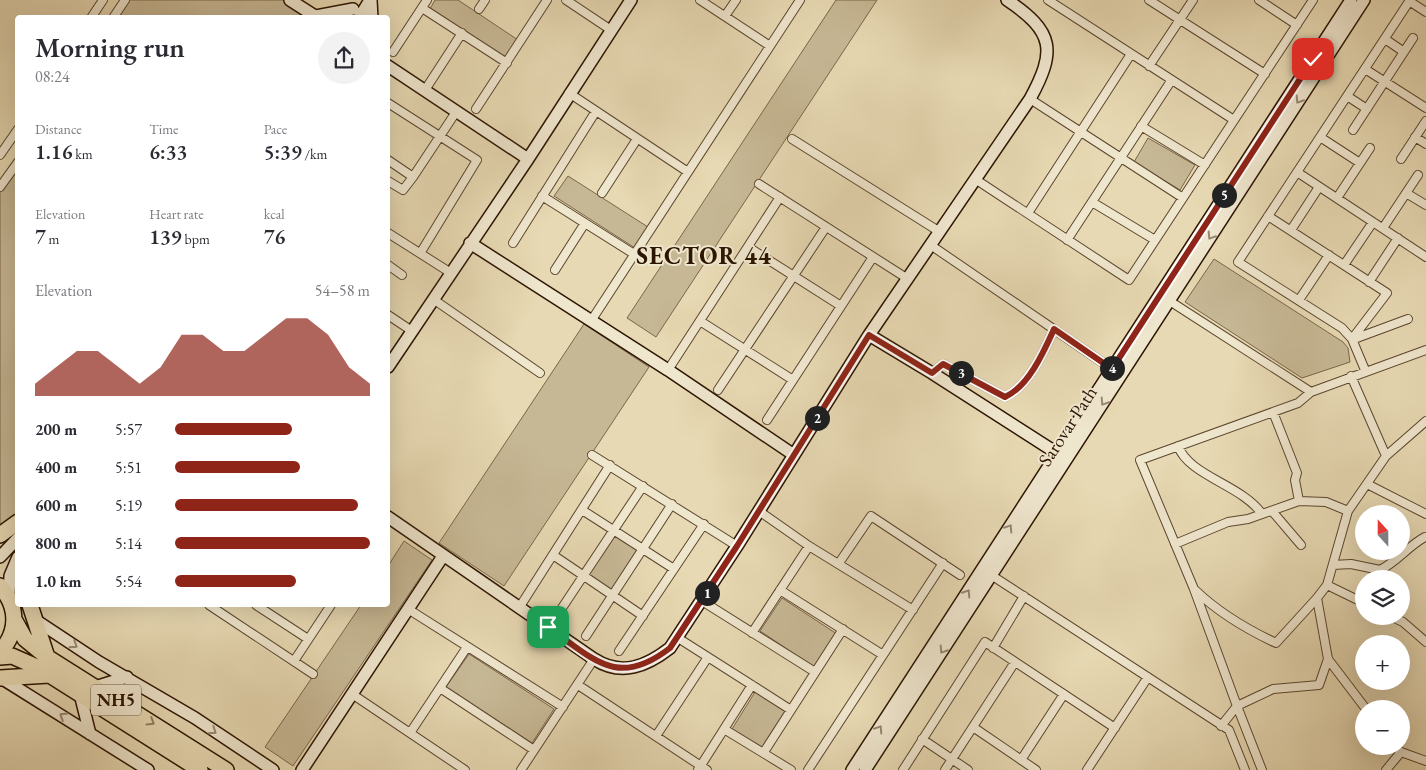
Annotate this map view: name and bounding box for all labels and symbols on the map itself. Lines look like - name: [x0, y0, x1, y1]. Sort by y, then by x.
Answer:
- pin: [1292, 38, 1334, 80]
- one-way arrow: [1296, 94, 1306, 103]
- pin: 5: [1212, 182, 1236, 208]
- one-way arrow: [1208, 230, 1217, 240]
- district label: SECTOR 44: [636, 240, 772, 271]
- pin: 4: [1100, 356, 1124, 380]
- pin: 3: [948, 360, 974, 386]
- street label: Sarovar Path: [1032, 381, 1103, 471]
- one-way arrow: [1100, 396, 1110, 405]
- pin: 2: [804, 406, 830, 430]
- north arrow: [1355, 505, 1410, 560]
- one-way arrow: [1003, 524, 1012, 534]
- pin: 1: [694, 580, 720, 606]
- one-way arrow: [961, 589, 970, 598]
- pin: [527, 606, 569, 648]
- one-way arrow: [69, 639, 78, 649]
- one-way arrow: [940, 645, 949, 654]
- road number: NH5: [91, 684, 141, 716]
- one-way arrow: [59, 713, 68, 722]
- one-way arrow: [145, 716, 154, 725]
- one-way arrow: [207, 725, 217, 734]
- one-way arrow: [873, 725, 882, 735]

